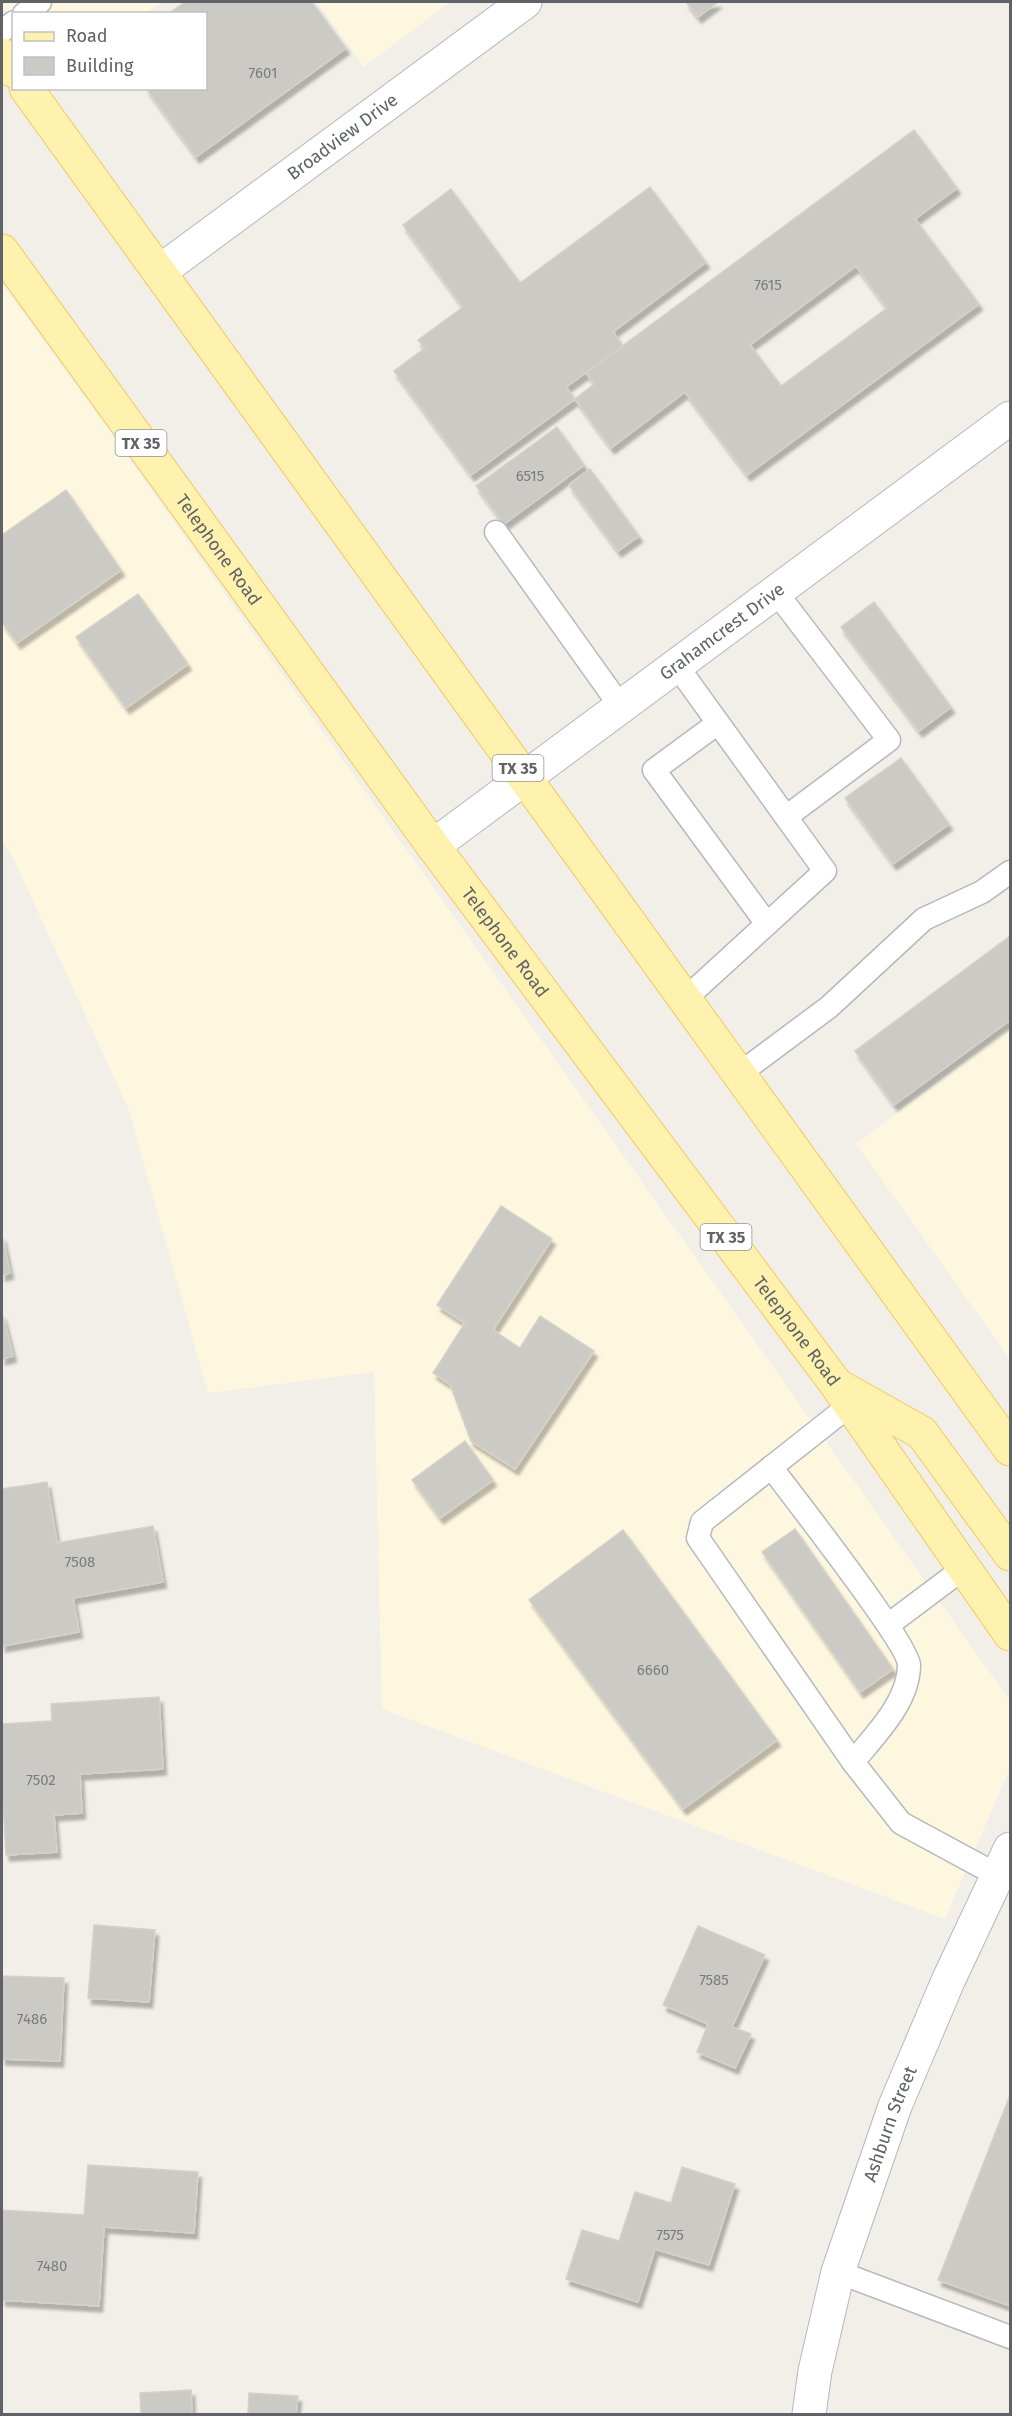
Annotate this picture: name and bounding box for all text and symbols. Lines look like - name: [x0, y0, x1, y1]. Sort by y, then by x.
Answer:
- legend: [12, 12, 207, 90]
- text: Road: [66, 25, 108, 47]
- text: Building: [66, 55, 134, 77]
- house number: 7601: [249, 64, 277, 82]
- street label: Broadview Drive: [283, 89, 402, 185]
- house number: 7615: [754, 276, 782, 294]
- road number: TX 35: [116, 430, 166, 456]
- house number: 6515: [516, 467, 544, 485]
- street label: Telephone Road: [171, 490, 266, 610]
- street label: Grahamcrest Drive: [655, 578, 789, 685]
- road number: TX 35: [492, 755, 544, 781]
- street label: Telephone Road: [457, 883, 553, 1002]
- road number: TX 35: [700, 1224, 752, 1250]
- street label: Telephone Road: [748, 1272, 845, 1391]
- house number: 7508: [65, 1553, 95, 1571]
- house number: 6660: [637, 1661, 669, 1679]
- house number: 7502: [26, 1771, 56, 1789]
- house number: 7585: [699, 1971, 729, 1989]
- house number: 7486: [17, 2010, 47, 2028]
- street label: Ashburn Street: [859, 2062, 922, 2185]
- house number: 7575: [656, 2226, 684, 2244]
- house number: 7480: [37, 2257, 67, 2275]

